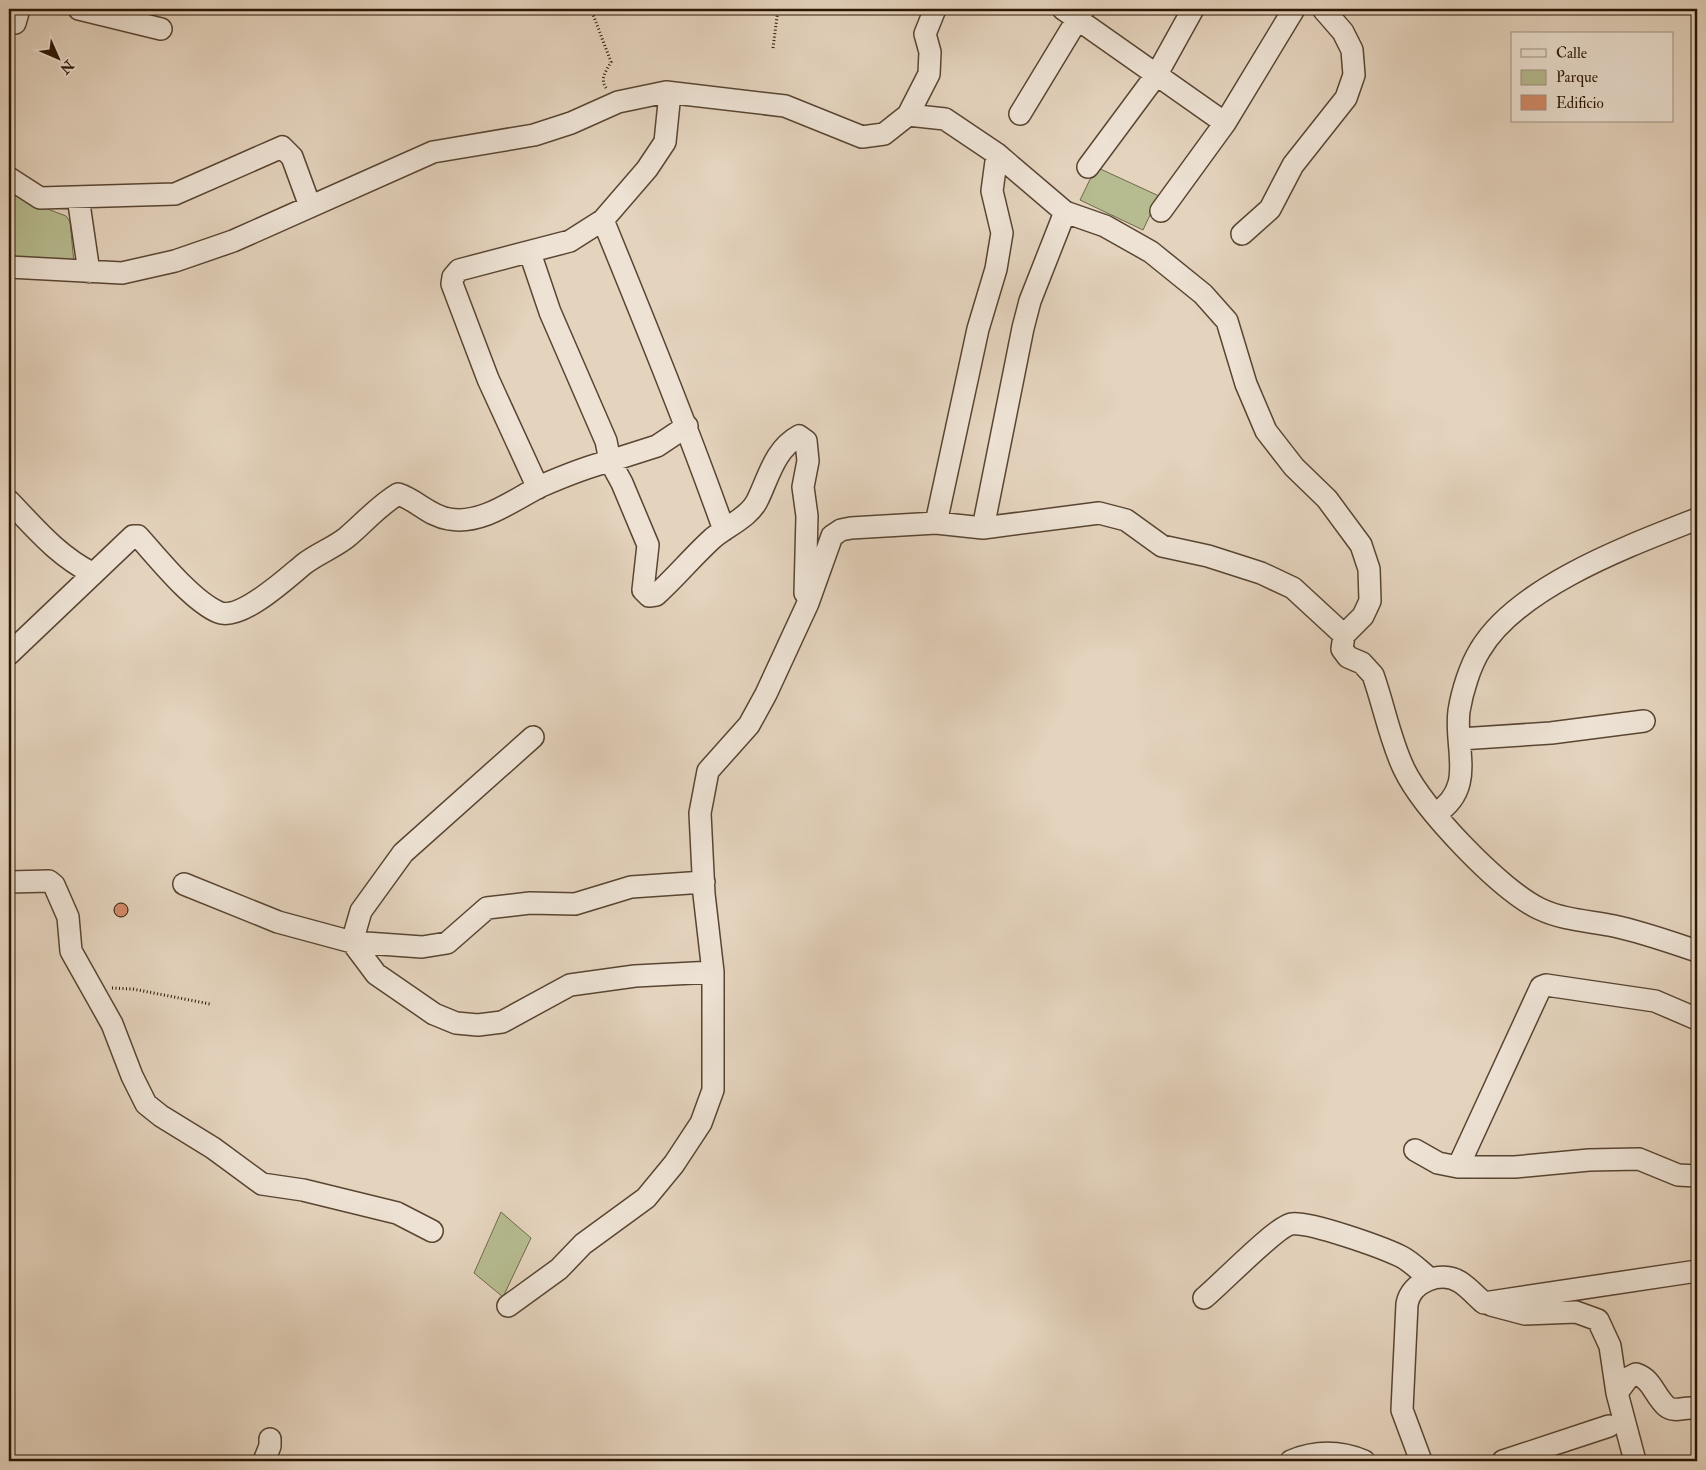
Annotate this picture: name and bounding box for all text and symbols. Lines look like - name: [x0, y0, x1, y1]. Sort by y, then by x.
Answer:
- north arrow: [32, 32, 82, 82]
- legend: [1511, 32, 1674, 122]
- text: Calle: [1556, 44, 1587, 63]
- text: N: [56, 56, 78, 78]
- text: Parque: [1556, 68, 1598, 87]
- text: Edificio: [1556, 94, 1604, 113]

